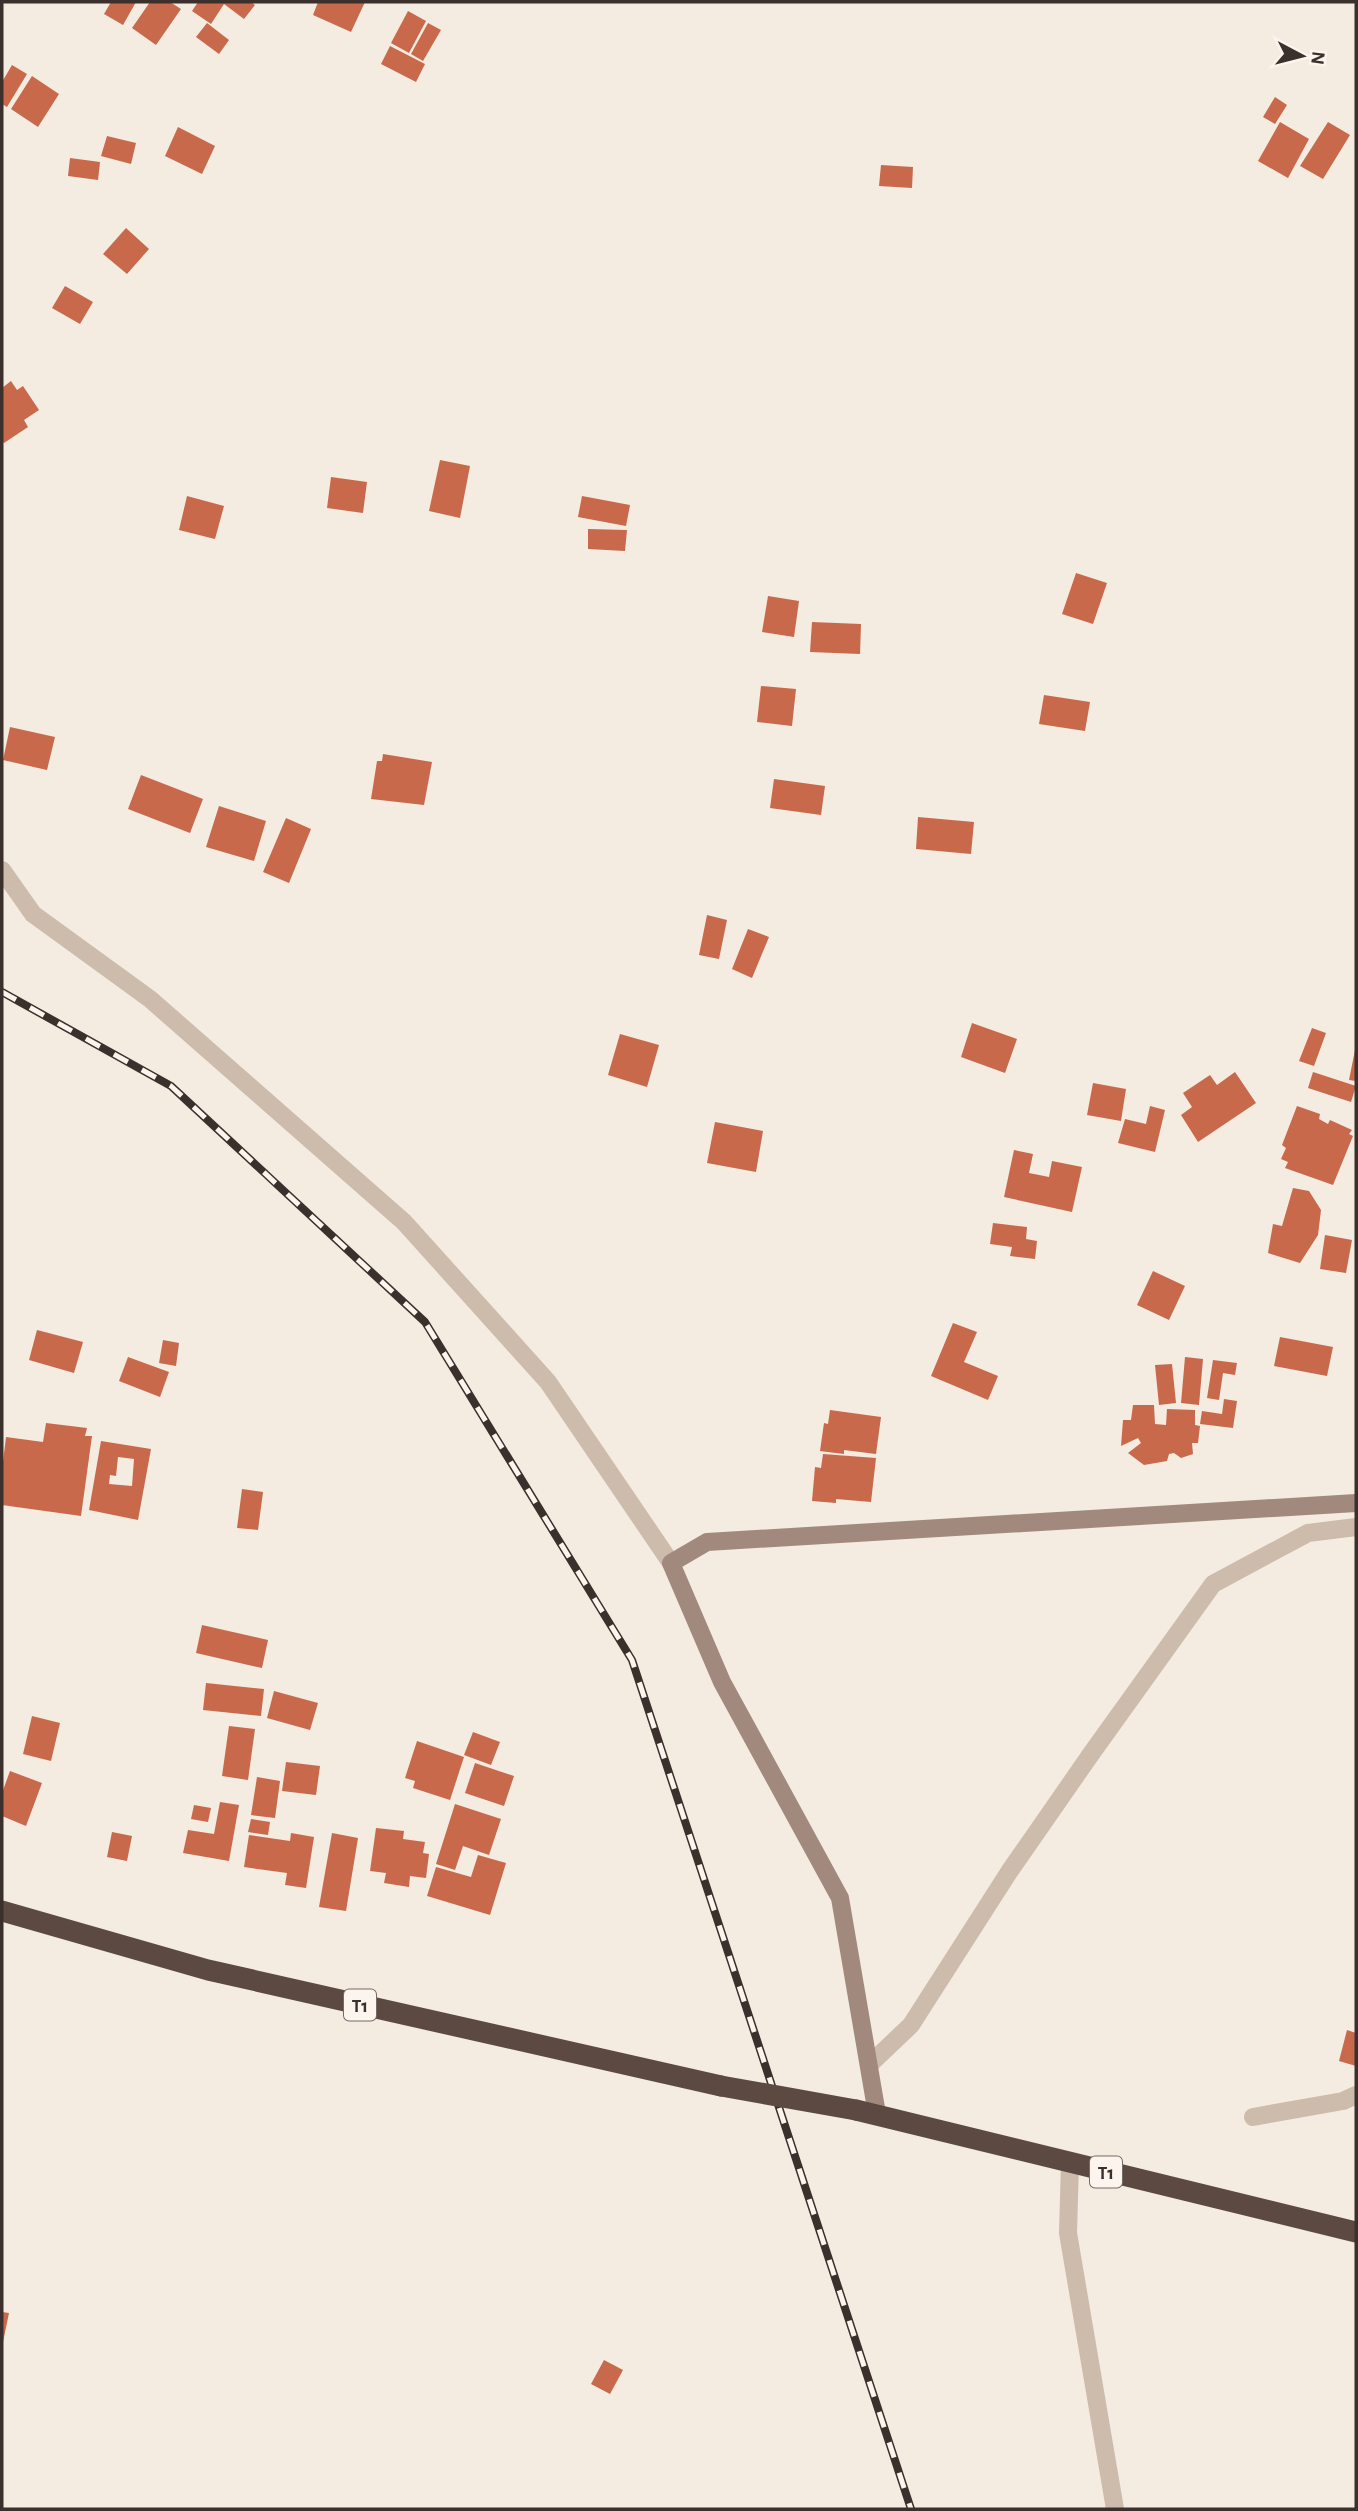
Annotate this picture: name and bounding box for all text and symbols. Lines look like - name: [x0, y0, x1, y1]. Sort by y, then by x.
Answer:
- north arrow: [1267, 21, 1337, 91]
- text: N: [1307, 50, 1328, 66]
- road number: T1: [344, 1990, 376, 2021]
- road number: T1: [1090, 2156, 1122, 2188]

